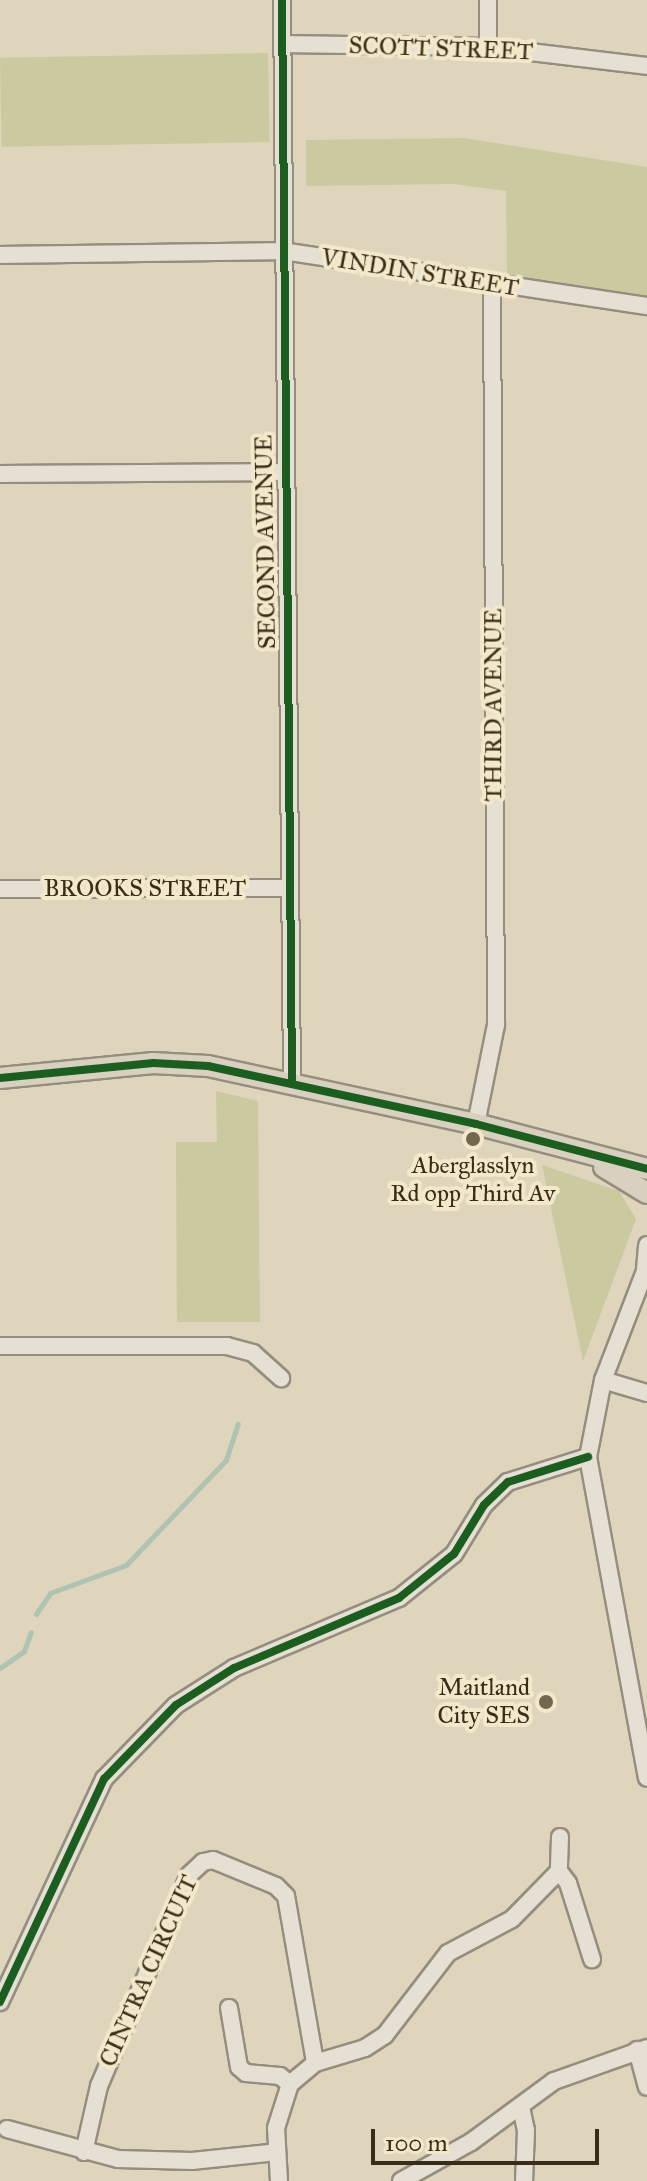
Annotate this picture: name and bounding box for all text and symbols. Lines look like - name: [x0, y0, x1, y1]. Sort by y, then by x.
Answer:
- street label: SCOTT STREET: [348, 31, 534, 67]
- street label: VINDIN STREET: [319, 243, 521, 303]
- street label: SECOND AVENUE: [250, 435, 282, 649]
- street label: THIRD AVENUE: [480, 608, 508, 802]
- street label: BROOKS STREET: [44, 875, 246, 903]
- marker: Aberglasslyn Rd opp Third Av: [464, 1130, 482, 1148]
- place label: Aberglasslyn Rd opp Third Av: [391, 1152, 555, 1208]
- place label: Maitland City SES: [437, 1674, 530, 1730]
- marker: Maitland City SES: [537, 1693, 555, 1711]
- street label: CINTRA CIRCUIT: [94, 1871, 204, 2071]
- scale bar: [375, 2113, 603, 2163]
- text: 100 m: [385, 2128, 448, 2158]

